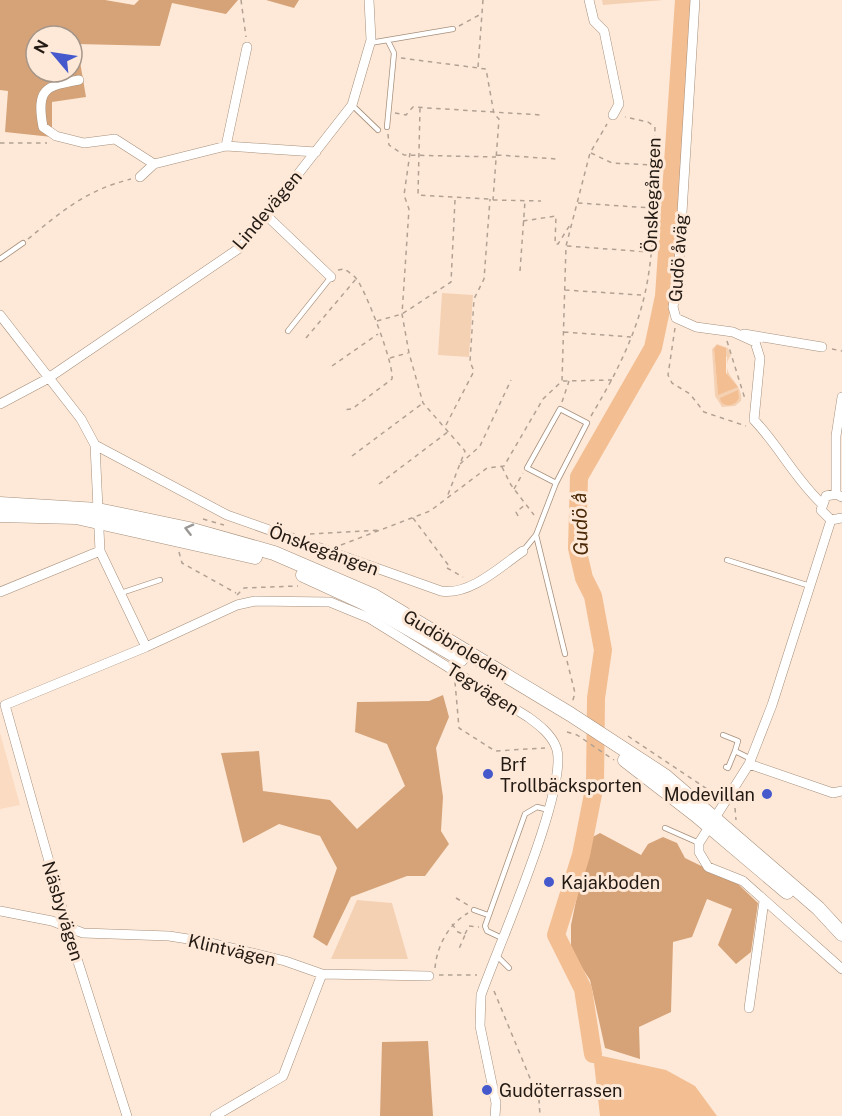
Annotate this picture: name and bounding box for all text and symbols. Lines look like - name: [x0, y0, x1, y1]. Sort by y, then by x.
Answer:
- north arrow: [24, 24, 84, 84]
- text: N: [30, 37, 53, 57]
- street label: Önskegången: [638, 137, 665, 253]
- street label: Lindevägen: [228, 166, 306, 254]
- street label: Gudö åväg: [664, 213, 692, 303]
- water label: Gudö å: [567, 492, 593, 556]
- street label: Önskegången: [266, 520, 382, 580]
- one-way arrow: [184, 524, 194, 537]
- street label: Gudöbroleden: [400, 605, 512, 685]
- street label: Tegvägen: [443, 659, 523, 719]
- place label: Brf Trollbäcksporten: [500, 754, 642, 796]
- marker: Brf Trollbäcksporten: [481, 767, 495, 781]
- place label: Modevillan: [664, 784, 755, 805]
- marker: Modevillan: [760, 787, 774, 801]
- street label: Näsbyvägen: [38, 859, 88, 963]
- place label: Kajakboden: [561, 872, 660, 893]
- marker: Kajakboden: [542, 875, 556, 889]
- street label: Klintvägen: [186, 930, 278, 970]
- place label: Gudöterrassen: [499, 1080, 622, 1101]
- marker: Gudöterrassen: [480, 1083, 494, 1097]

